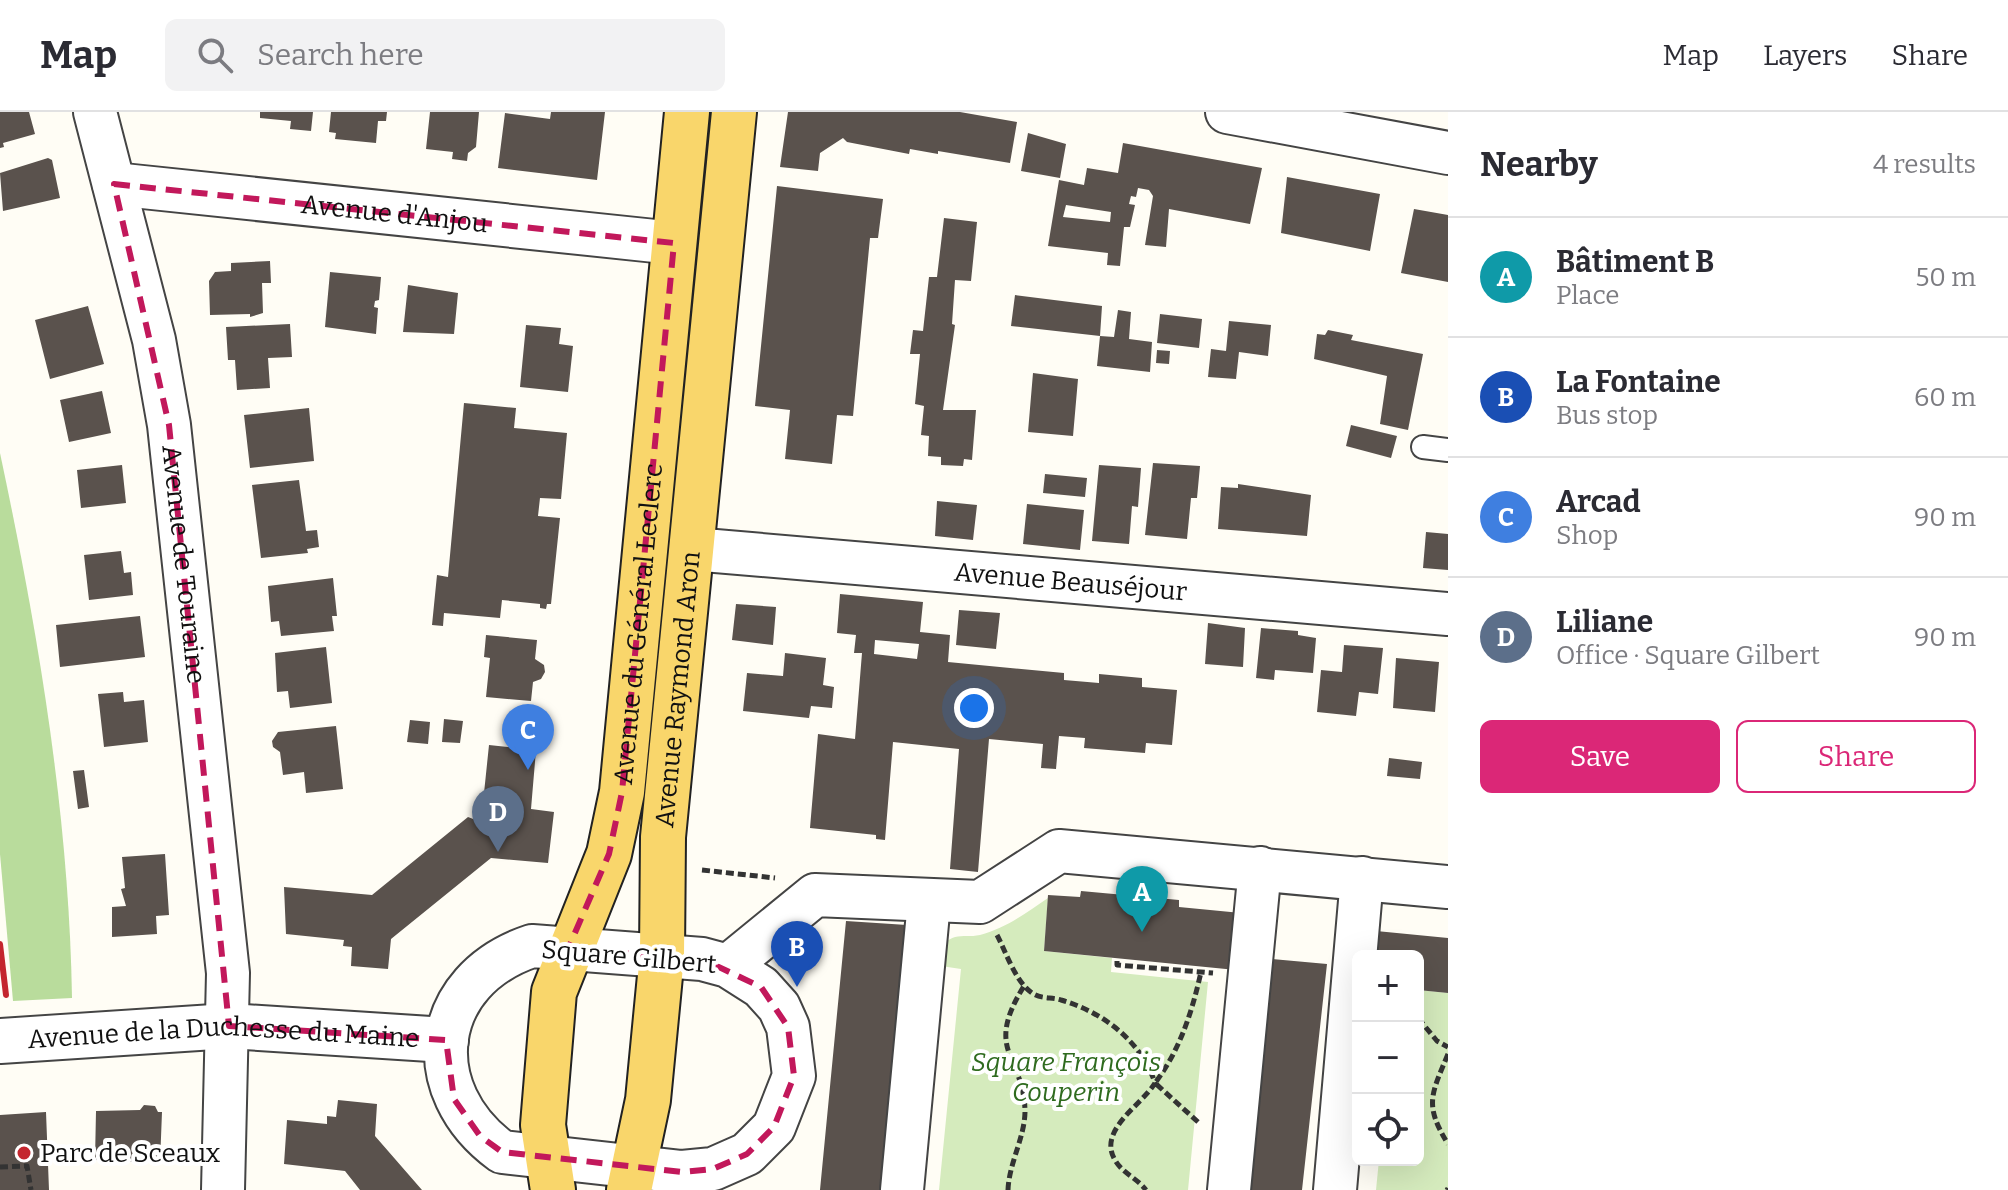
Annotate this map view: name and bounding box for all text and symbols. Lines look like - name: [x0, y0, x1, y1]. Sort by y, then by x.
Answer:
- search box: [165, 19, 725, 91]
- text: Map: [40, 32, 117, 78]
- icon: search: [193, 33, 237, 77]
- text: Search here: [257, 37, 424, 73]
- text: Map: [1662, 39, 1719, 72]
- text: Layers: [1763, 39, 1847, 72]
- text: Share: [1891, 39, 1968, 72]
- text: Nearby: [1480, 144, 1598, 185]
- text: 4 results: [1873, 149, 1976, 180]
- street label: Avenue d'Anjou: [300, 188, 489, 239]
- text: Bâtiment B: [1556, 244, 1714, 280]
- text: A: [1497, 262, 1515, 293]
- text: 50 m: [1915, 262, 1976, 293]
- text: Place: [1556, 280, 1620, 311]
- text: La Fontaine: [1556, 364, 1721, 400]
- text: B: [1498, 382, 1514, 413]
- text: 60 m: [1914, 382, 1976, 413]
- text: Bus stop: [1556, 400, 1658, 431]
- street label: Avenue de Touraine: [156, 443, 212, 685]
- street label: Avenue du Général Leclerc: [607, 462, 669, 786]
- text: Arcad: [1556, 484, 1641, 520]
- text: C: [1498, 502, 1514, 533]
- text: 90 m: [1914, 502, 1976, 533]
- text: Shop: [1556, 520, 1618, 551]
- street label: Avenue Raymond Aron: [649, 549, 706, 829]
- street label: Avenue Beauséjour: [953, 556, 1189, 607]
- text: Liliane: [1556, 604, 1653, 640]
- text: D: [1497, 622, 1515, 653]
- text: 90 m: [1914, 622, 1976, 653]
- text: Office · Square Gilbert: [1556, 640, 1820, 671]
- your location: [954, 688, 994, 728]
- pin: C: [502, 704, 554, 770]
- button: Save: [1480, 720, 1720, 793]
- button: Share: [1736, 720, 1976, 793]
- pin: D: [472, 786, 524, 852]
- pin: A: [1116, 866, 1168, 932]
- pin: B: [771, 921, 823, 987]
- street label: Square Gilbert: [540, 934, 718, 980]
- map controls: [1352, 950, 1424, 1166]
- button: +: [1352, 950, 1424, 1022]
- street label: Avenue de la Duchesse du Maine: [27, 1010, 420, 1055]
- button: −: [1352, 1022, 1424, 1094]
- park label: Square François Couperin: [971, 1047, 1161, 1108]
- button: locate: [1352, 1094, 1424, 1166]
- place label: Parc de Sceaux: [40, 1138, 220, 1169]
- marker: Parc de Sceaux: [15, 1144, 33, 1162]

